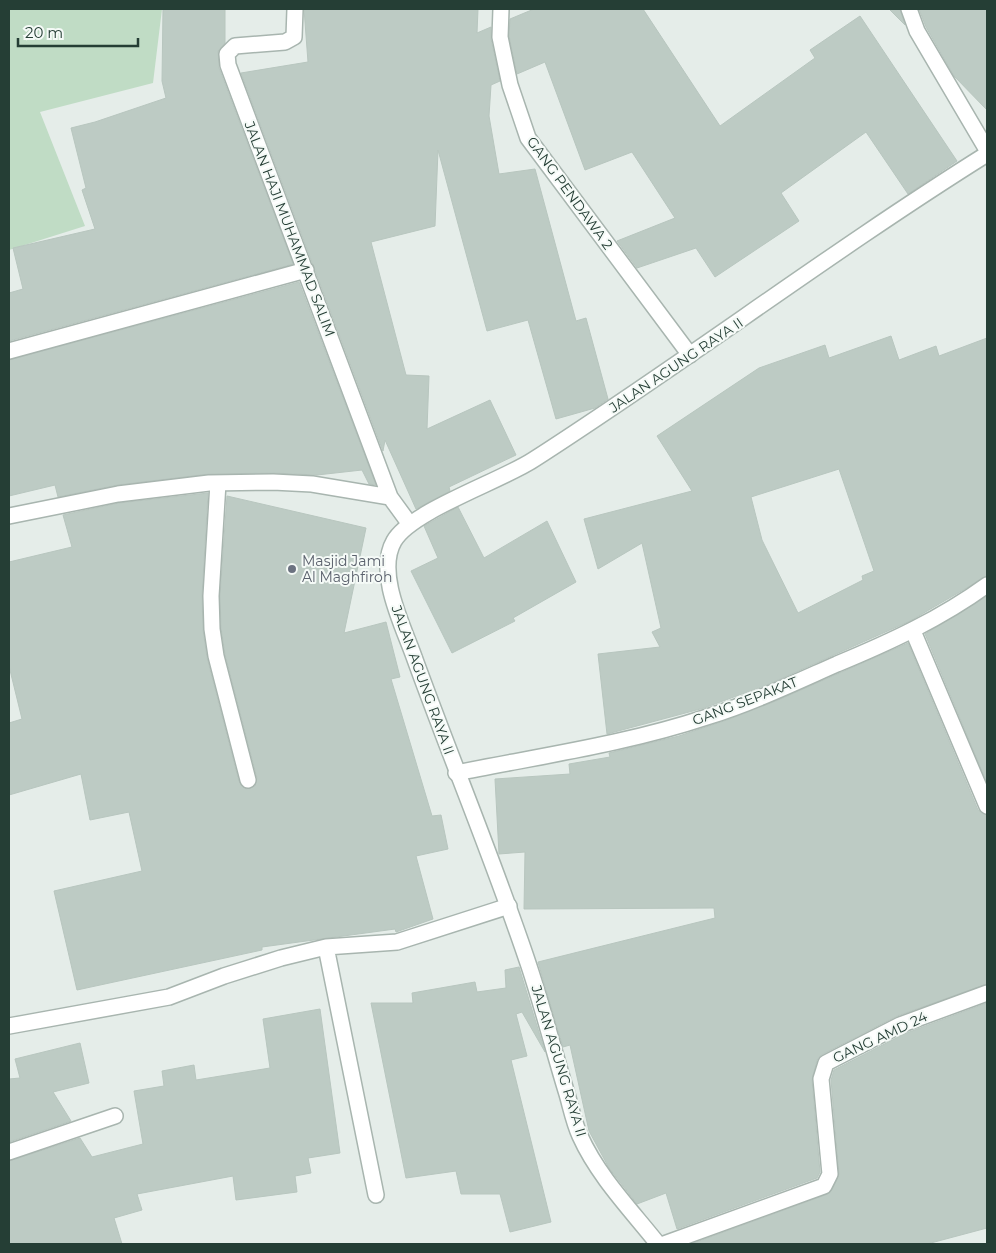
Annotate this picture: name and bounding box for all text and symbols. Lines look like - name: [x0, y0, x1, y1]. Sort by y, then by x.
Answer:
- scale bar: [18, 15, 138, 47]
- text: 20 m: [25, 23, 63, 42]
- street label: JALAN HAJI MUHAMMAD SALIM: [240, 118, 339, 339]
- street label: GANG PENDAWA 2: [523, 133, 617, 253]
- street label: JALAN AGUNG RAYA II: [605, 313, 746, 417]
- place label: Masjid Jami Al Maghfiroh: [302, 552, 392, 586]
- marker: Masjid Jami Al Maghfiroh: [286, 563, 298, 575]
- street label: JALAN AGUNG RAYA II: [387, 602, 458, 757]
- street label: GANG SEPAKAT: [690, 673, 800, 729]
- street label: JALAN AGUNG RAYA II: [527, 982, 591, 1139]
- street label: GANG AMD 24: [830, 1007, 931, 1067]

